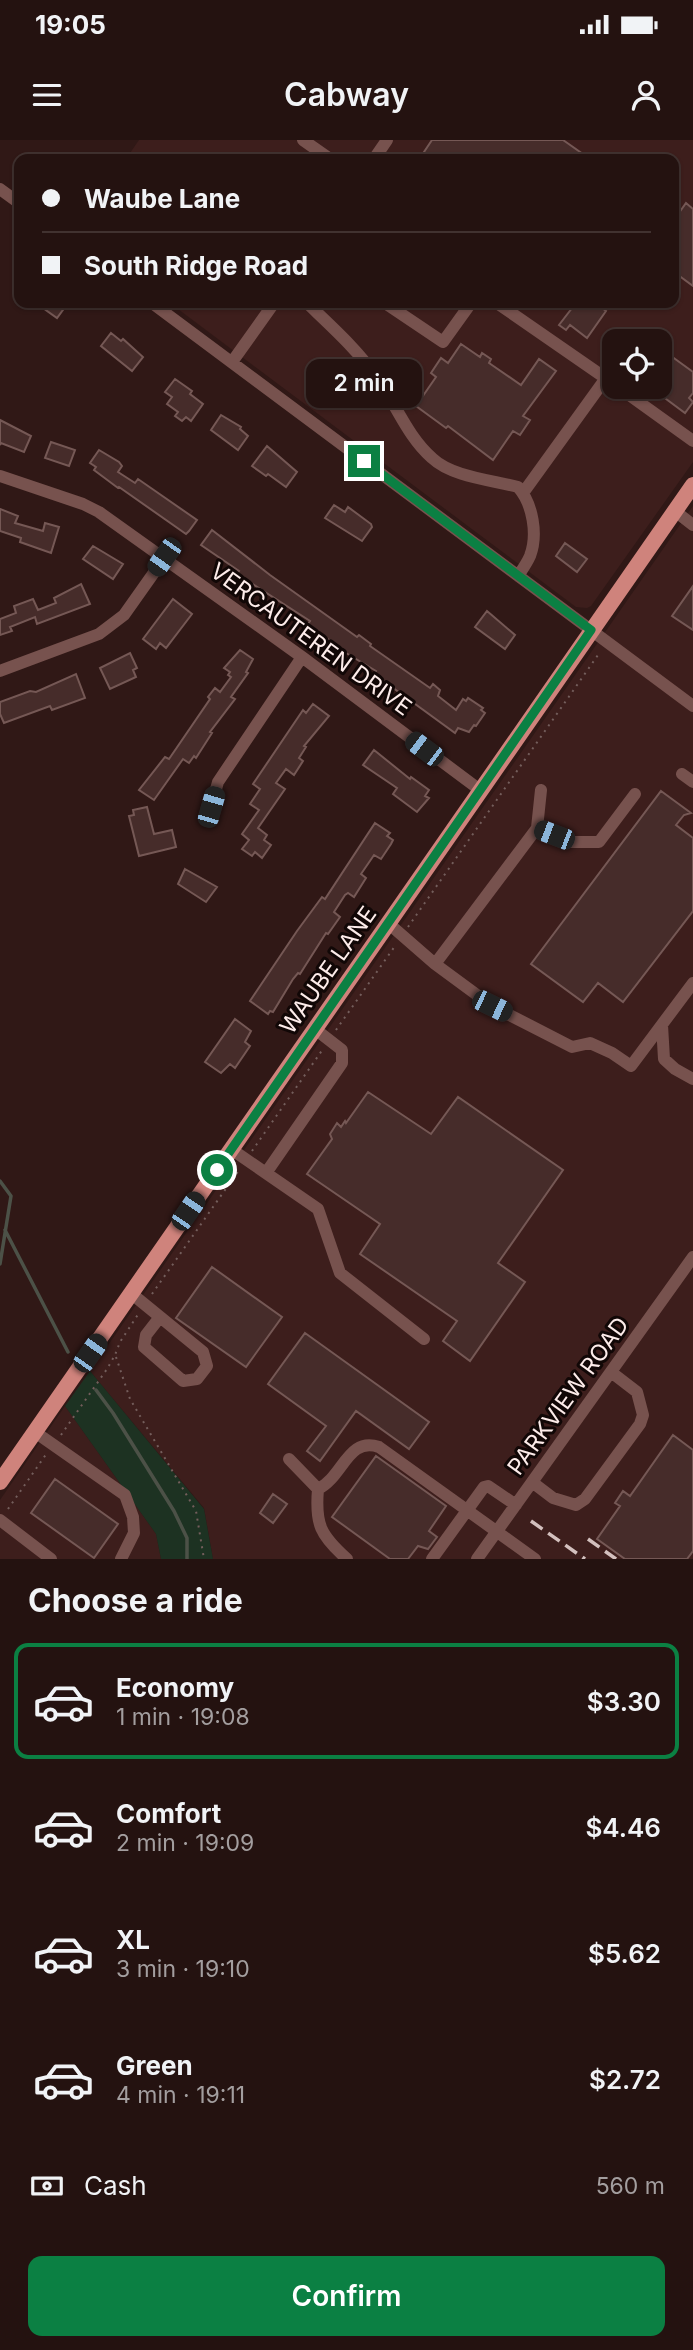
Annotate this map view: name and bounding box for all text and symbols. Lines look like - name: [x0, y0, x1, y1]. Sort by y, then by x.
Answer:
- text: 19:05: [35, 9, 106, 40]
- text: Cabway: [284, 75, 409, 114]
- icon: menu: [28, 76, 66, 114]
- icon: person: [627, 76, 665, 114]
- text: Waube Lane: [84, 183, 240, 214]
- text: South Ridge Road: [84, 250, 308, 281]
- map controls: [602, 329, 672, 399]
- button: locate: [602, 329, 672, 399]
- callout: 2 min: [306, 359, 422, 408]
- text: 2 min: [334, 369, 394, 397]
- route end: [348, 445, 380, 477]
- car: [144, 534, 185, 580]
- street label: VERCAUTEREN DRIVE: [205, 557, 417, 721]
- car: [401, 728, 448, 770]
- car: [196, 784, 227, 830]
- car: [531, 818, 578, 852]
- street label: WAUBE LANE: [274, 901, 382, 1039]
- car: [469, 987, 516, 1025]
- route start: [201, 1154, 233, 1186]
- car: [168, 1188, 209, 1234]
- street label: PARKVIEW ROAD: [501, 1312, 635, 1480]
- car: [70, 1330, 111, 1376]
- text: Choose a ride: [28, 1581, 243, 1620]
- icon: car: [32, 1670, 95, 1733]
- text: Economy: [116, 1672, 234, 1703]
- text: $3.30: [587, 1686, 661, 1717]
- text: 1 min · 19:08: [116, 1703, 250, 1731]
- icon: car: [32, 1796, 95, 1859]
- text: Comfort: [116, 1798, 221, 1829]
- text: $4.46: [585, 1812, 661, 1843]
- text: 2 min · 19:09: [116, 1829, 254, 1857]
- icon: car: [32, 1922, 95, 1985]
- text: XL: [116, 1924, 150, 1955]
- text: $5.62: [588, 1938, 661, 1969]
- text: 3 min · 19:10: [116, 1955, 250, 1983]
- icon: car: [32, 2048, 95, 2111]
- text: Green: [116, 2050, 193, 2081]
- text: $2.72: [589, 2064, 661, 2095]
- text: 4 min · 19:11: [116, 2081, 245, 2109]
- icon: cash: [28, 2167, 66, 2205]
- text: Cash: [84, 2170, 147, 2201]
- text: 560 m: [596, 2172, 665, 2200]
- button: Confirm: [28, 2256, 665, 2336]

